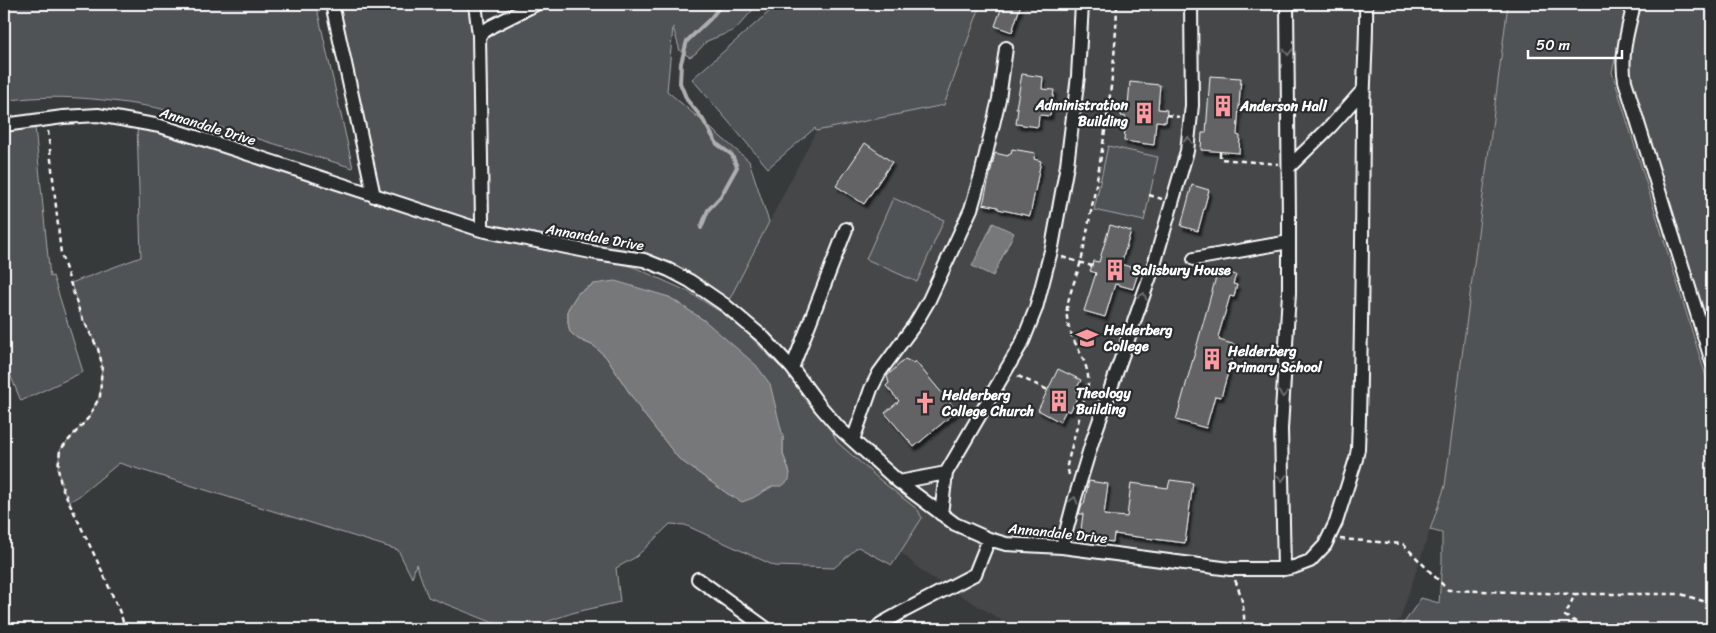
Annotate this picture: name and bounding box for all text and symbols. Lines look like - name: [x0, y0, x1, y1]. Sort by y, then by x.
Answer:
- scale bar: [1528, 28, 1622, 60]
- text: 50 m: [1536, 32, 1571, 58]
- one-way arrow: [1283, 49, 1293, 57]
- place label: Administration Building: [1034, 93, 1129, 134]
- building icon: Anderson Hall: [1210, 93, 1236, 119]
- place label: Anderson Hall: [1239, 94, 1328, 119]
- street label: Annandale Drive: [156, 100, 259, 153]
- building icon: Administration Building: [1131, 100, 1157, 126]
- one-way arrow: [1182, 136, 1193, 144]
- street label: Annandale Drive: [543, 216, 646, 258]
- building icon: Salisbury House: [1102, 257, 1128, 283]
- place label: Salisbury House: [1131, 258, 1231, 283]
- one-way arrow: [1137, 293, 1147, 301]
- place label: Helderberg College: [1103, 318, 1173, 359]
- school or university icon: Helderberg College: [1074, 325, 1100, 351]
- place label: Helderberg Primary School: [1227, 339, 1323, 380]
- building icon: Helderberg Primary School: [1199, 346, 1225, 372]
- place label: Theology Building: [1076, 381, 1131, 422]
- place label: Helderberg College Church: [941, 383, 1035, 424]
- building icon: Theology Building: [1046, 388, 1072, 414]
- church icon: Helderberg College Church: [912, 390, 938, 416]
- one-way arrow: [1278, 391, 1289, 399]
- one-way arrow: [1277, 474, 1287, 482]
- one-way arrow: [1069, 496, 1079, 505]
- street label: Annandale Drive: [1006, 516, 1109, 551]

